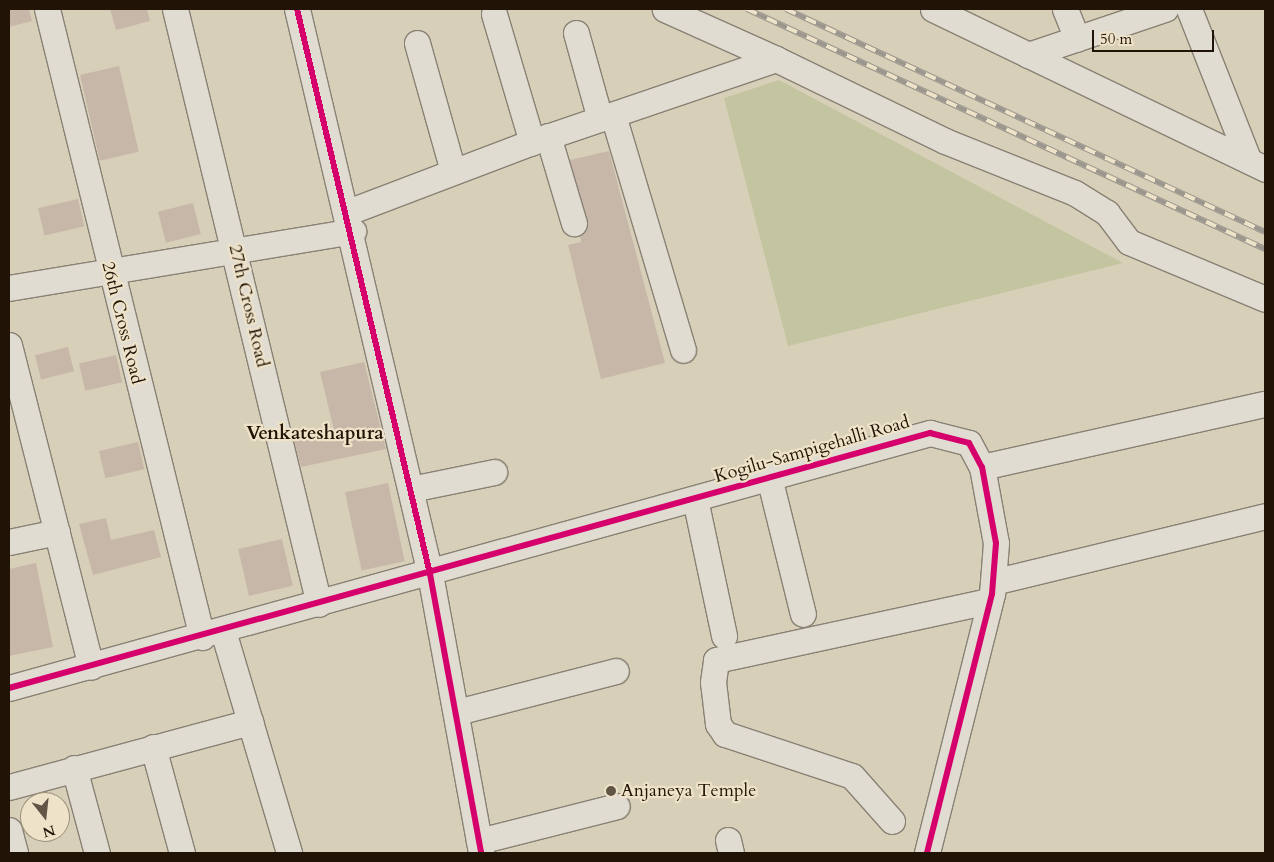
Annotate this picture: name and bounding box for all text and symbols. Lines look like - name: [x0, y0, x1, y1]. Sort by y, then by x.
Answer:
- scale bar: [1094, 20, 1216, 52]
- text: 50 m: [1100, 29, 1132, 49]
- street label: 27th Cross Road: [223, 243, 273, 369]
- street label: 26th Cross Road: [96, 260, 148, 386]
- street label: Kogilu-Sampigehalli Road: [712, 412, 912, 488]
- district label: Venkateshapura: [246, 423, 384, 445]
- place label: Anjaneya Temple: [621, 780, 756, 802]
- marker: Anjaneya Temple: [605, 785, 617, 797]
- north arrow: [20, 792, 70, 842]
- text: N: [41, 820, 57, 842]

